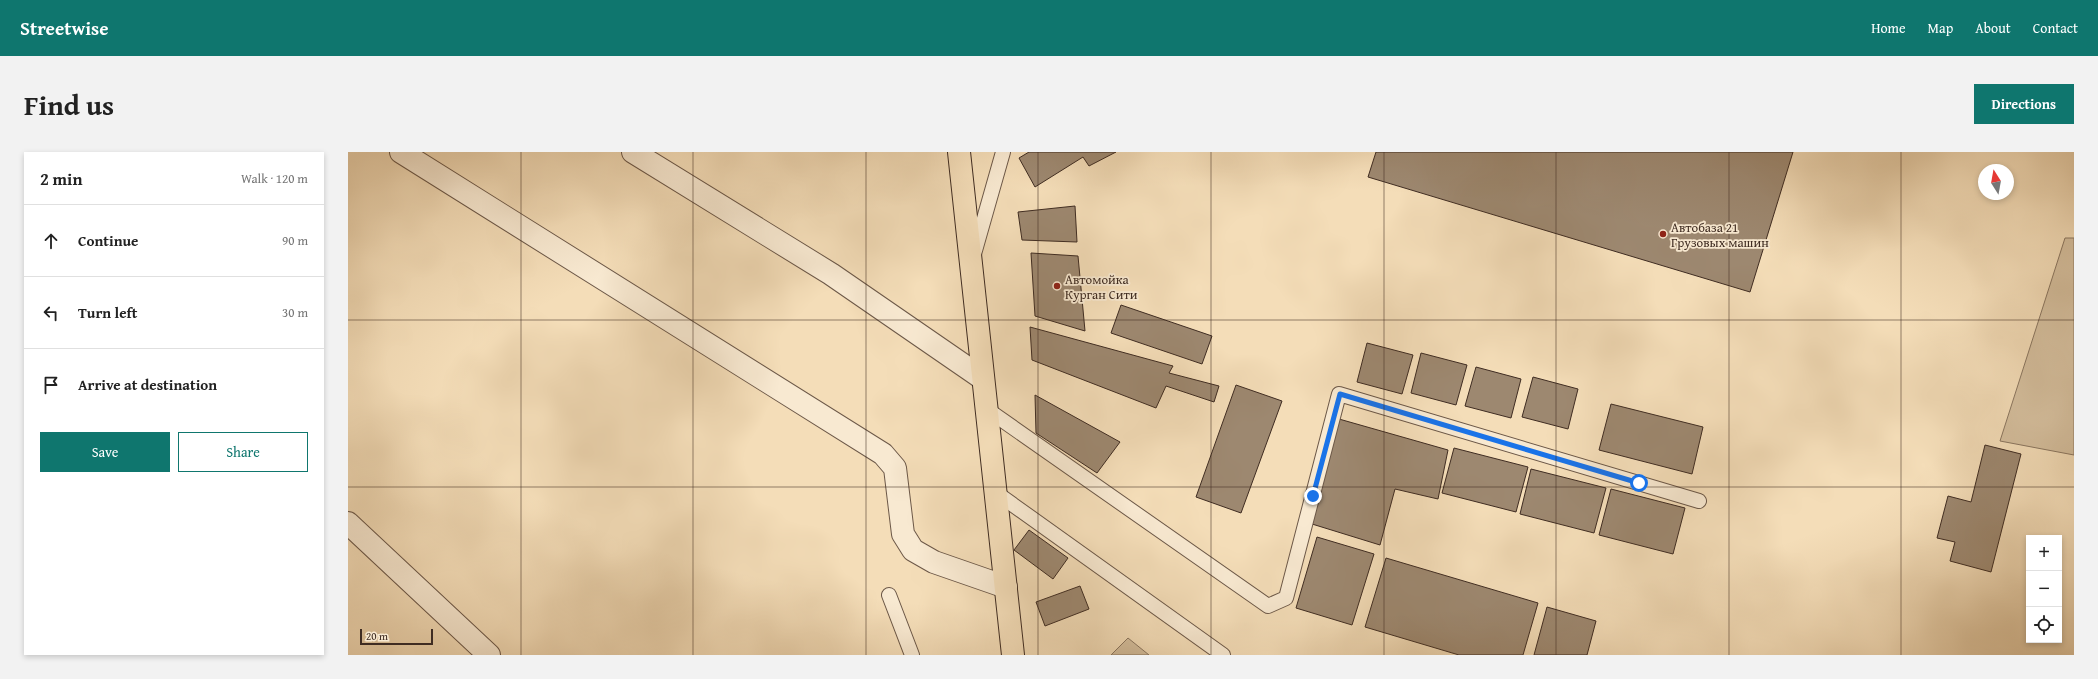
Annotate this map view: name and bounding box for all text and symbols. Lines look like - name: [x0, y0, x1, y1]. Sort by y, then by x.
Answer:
- text: Streetwise: [20, 14, 109, 42]
- text: Home: [1871, 18, 1906, 38]
- text: Map: [1928, 18, 1953, 38]
- text: About: [1975, 18, 2011, 38]
- text: Contact: [2033, 18, 2078, 38]
- text: Find us: [24, 84, 114, 125]
- button: Directions: [1974, 84, 2074, 124]
- north arrow: [1978, 164, 2014, 200]
- text: 2 min: [40, 166, 82, 191]
- text: Walk · 120 m: [241, 169, 308, 188]
- place label: Автобаза 21 Грузовых машин: [1671, 218, 1769, 252]
- marker: Автобаза 21 Грузовых машин: [1658, 229, 1668, 239]
- icon: ahead: [40, 230, 62, 252]
- text: Continue: [78, 230, 139, 251]
- text: 90 m: [282, 231, 308, 250]
- place label: Автомойка Курган Сити: [1065, 270, 1138, 304]
- marker: Автомойка Курган Сити: [1052, 281, 1062, 291]
- icon: left: [40, 302, 62, 324]
- text: Turn left: [78, 302, 137, 323]
- text: 30 m: [282, 303, 308, 322]
- icon: arrive: [40, 374, 62, 396]
- text: Arrive at destination: [78, 374, 217, 395]
- button: Save: [40, 432, 170, 472]
- button: Share: [178, 432, 308, 472]
- route start: [1630, 474, 1648, 492]
- route end: [1304, 487, 1322, 505]
- map controls: [2026, 535, 2062, 643]
- button: +: [2026, 535, 2062, 571]
- button: −: [2026, 571, 2062, 607]
- button: locate: [2026, 607, 2062, 643]
- scale bar: [360, 627, 433, 646]
- text: 20 m: [366, 628, 388, 644]

